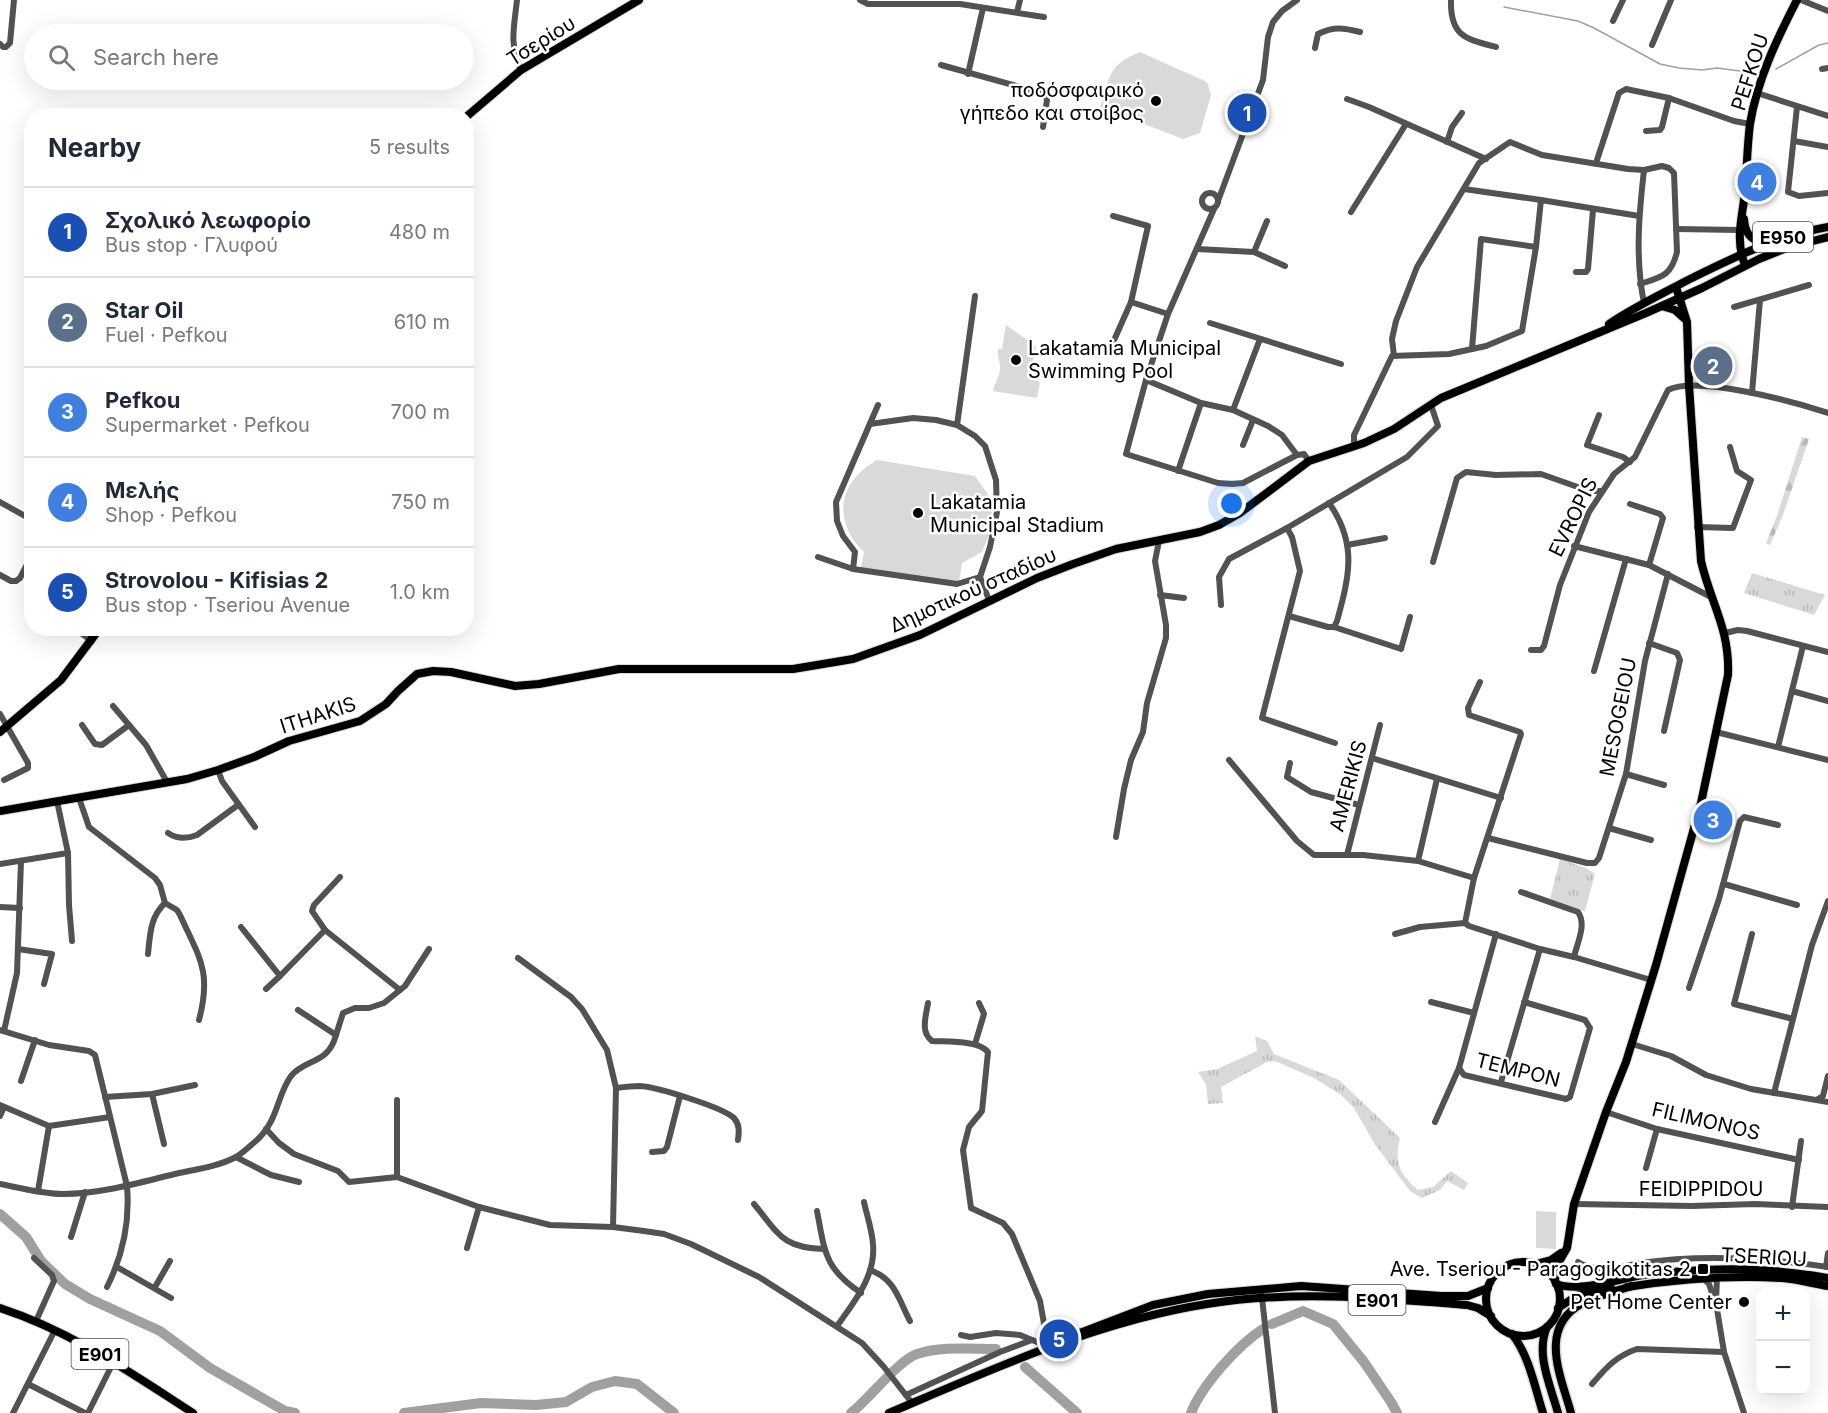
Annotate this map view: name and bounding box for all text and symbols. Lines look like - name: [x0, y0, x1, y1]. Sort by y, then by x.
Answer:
- street label: Τσερίου: [502, 11, 580, 71]
- search box: [24, 24, 474, 90]
- street label: PEFKOU: [1726, 30, 1774, 114]
- icon: search: [45, 41, 78, 74]
- text: Search here: [93, 44, 219, 70]
- place label: ποδόσφαιρικό γήπεδο και στοίβος: [959, 78, 1144, 125]
- pin: 1: [1228, 90, 1266, 136]
- marker: ποδόσφαιρικό γήπεδο και στοίβος: [1149, 94, 1163, 108]
- text: Nearby: [48, 132, 141, 163]
- text: 5 results: [369, 135, 450, 159]
- pin: 4: [1738, 160, 1776, 204]
- text: Σχολικό λεωφορίο: [105, 207, 311, 233]
- text: 1: [63, 220, 72, 244]
- text: 480 m: [389, 220, 450, 244]
- road number: E950: [1753, 222, 1813, 252]
- text: Bus stop · Γλυφού: [105, 233, 278, 257]
- text: Star Oil: [105, 297, 183, 323]
- text: 2: [61, 310, 74, 334]
- text: 610 m: [394, 310, 450, 334]
- text: Fuel · Pefkou: [105, 323, 228, 347]
- place label: Lakatamia Municipal Swimming Pool: [1028, 336, 1221, 383]
- pin: 2: [1694, 344, 1732, 388]
- marker: Lakatamia Municipal Swimming Pool: [1009, 353, 1023, 367]
- text: Pefkou: [105, 387, 180, 413]
- text: 3: [61, 400, 74, 424]
- text: 700 m: [391, 400, 450, 424]
- text: Supermarket · Pefkou: [105, 413, 310, 437]
- street label: EVROPIS: [1544, 474, 1602, 560]
- text: Μελής: [105, 477, 179, 503]
- your location: [1217, 489, 1246, 518]
- text: 4: [61, 490, 74, 514]
- text: 750 m: [391, 490, 450, 514]
- place label: Lakatamia Municipal Stadium: [930, 490, 1104, 537]
- text: Shop · Pefkou: [105, 503, 237, 527]
- marker: Lakatamia Municipal Stadium: [911, 506, 925, 520]
- street label: Δημοτικού σταδίου: [886, 542, 1060, 638]
- text: Strovolou - Kifisias 2: [105, 567, 328, 593]
- text: 5: [61, 580, 74, 604]
- text: 1.0 km: [390, 580, 450, 604]
- text: Bus stop · Tseriou Avenue: [105, 593, 350, 617]
- street label: MESOGEIOU: [1595, 655, 1641, 779]
- street label: ITHAKIS: [277, 691, 359, 739]
- street label: AMERIKIS: [1324, 738, 1372, 834]
- pin: 3: [1694, 798, 1732, 842]
- street label: TEMPON: [1473, 1048, 1563, 1092]
- street label: FILIMONOS: [1650, 1097, 1762, 1145]
- street label: FEIDIPPIDOU: [1639, 1177, 1763, 1201]
- street label: TSERIOU: [1720, 1243, 1808, 1271]
- place label: Ave. Tseriou - Paragogikotitas 2: [1390, 1257, 1691, 1281]
- marker: Ave. Tseriou - Paragogikotitas 2: [1696, 1262, 1710, 1276]
- road number: E901: [1348, 1285, 1406, 1315]
- map controls: [1756, 1287, 1810, 1395]
- button: +: [1756, 1287, 1810, 1341]
- place label: Pet Home Center: [1570, 1290, 1732, 1314]
- marker: Pet Home Center: [1737, 1295, 1751, 1309]
- pin: 5: [1040, 1316, 1078, 1362]
- road number: E901: [72, 1339, 128, 1369]
- button: −: [1756, 1341, 1810, 1395]

